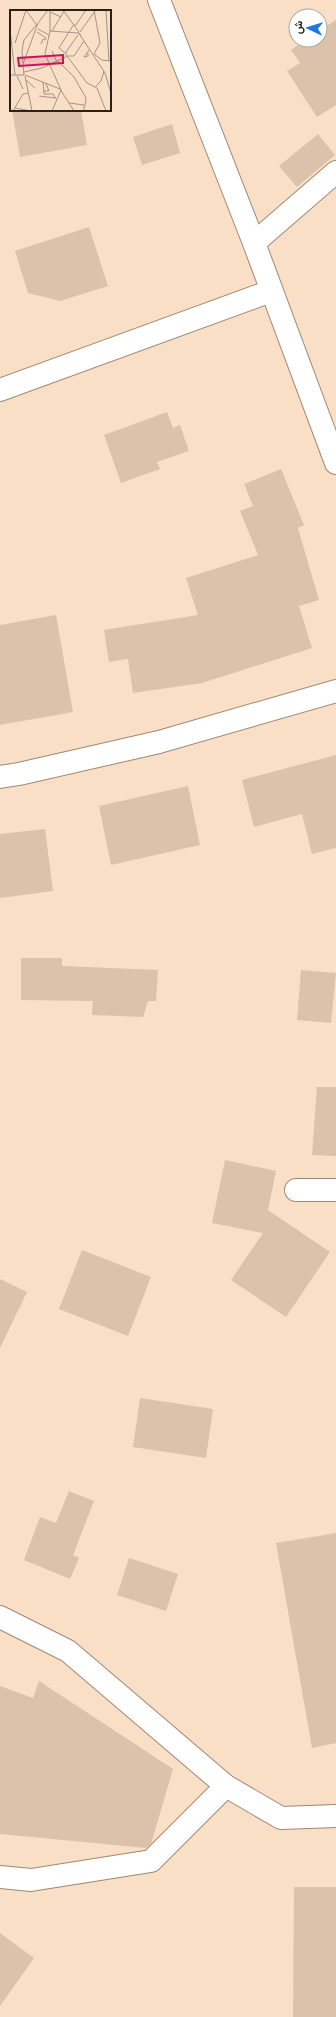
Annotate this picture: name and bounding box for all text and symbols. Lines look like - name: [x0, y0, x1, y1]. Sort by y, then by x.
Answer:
- north arrow: [288, 8, 328, 48]
- inset map: [10, 10, 111, 111]
- text: ش: [291, 20, 306, 34]

